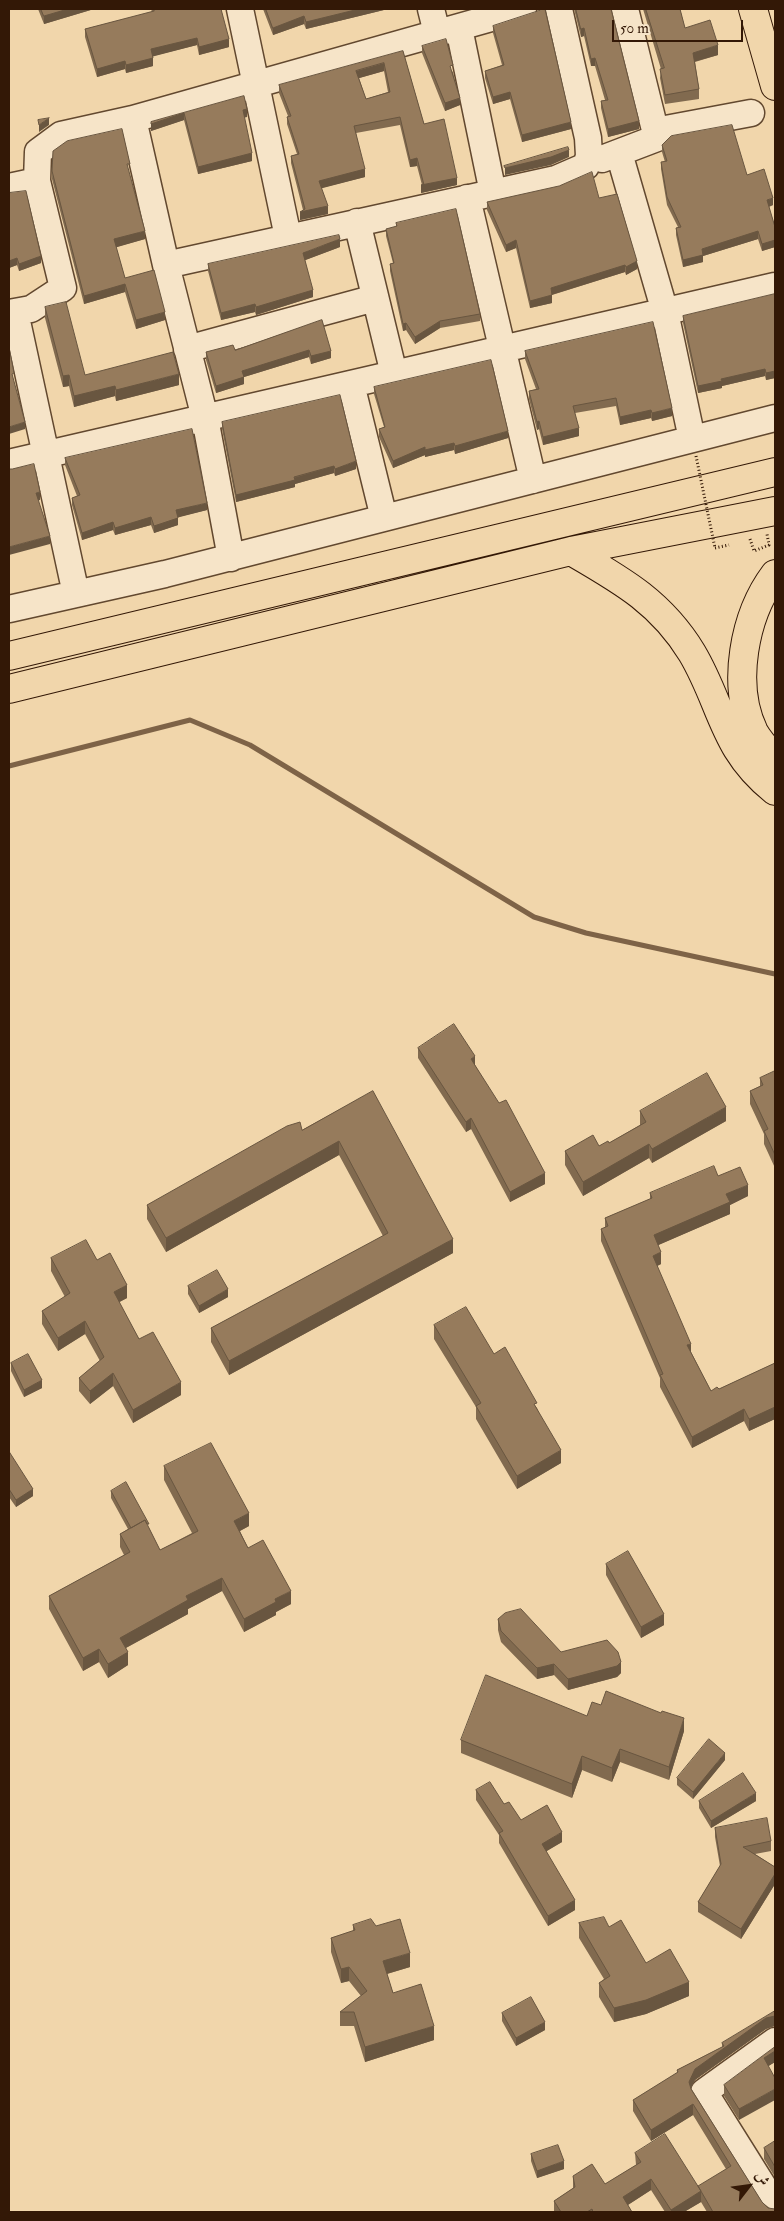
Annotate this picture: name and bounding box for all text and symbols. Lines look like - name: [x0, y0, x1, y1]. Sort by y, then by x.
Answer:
- scale bar: [614, 10, 745, 42]
- text: 50 m: [620, 19, 649, 38]
- north arrow: [724, 2161, 774, 2211]
- text: ش: [752, 2168, 773, 2189]

